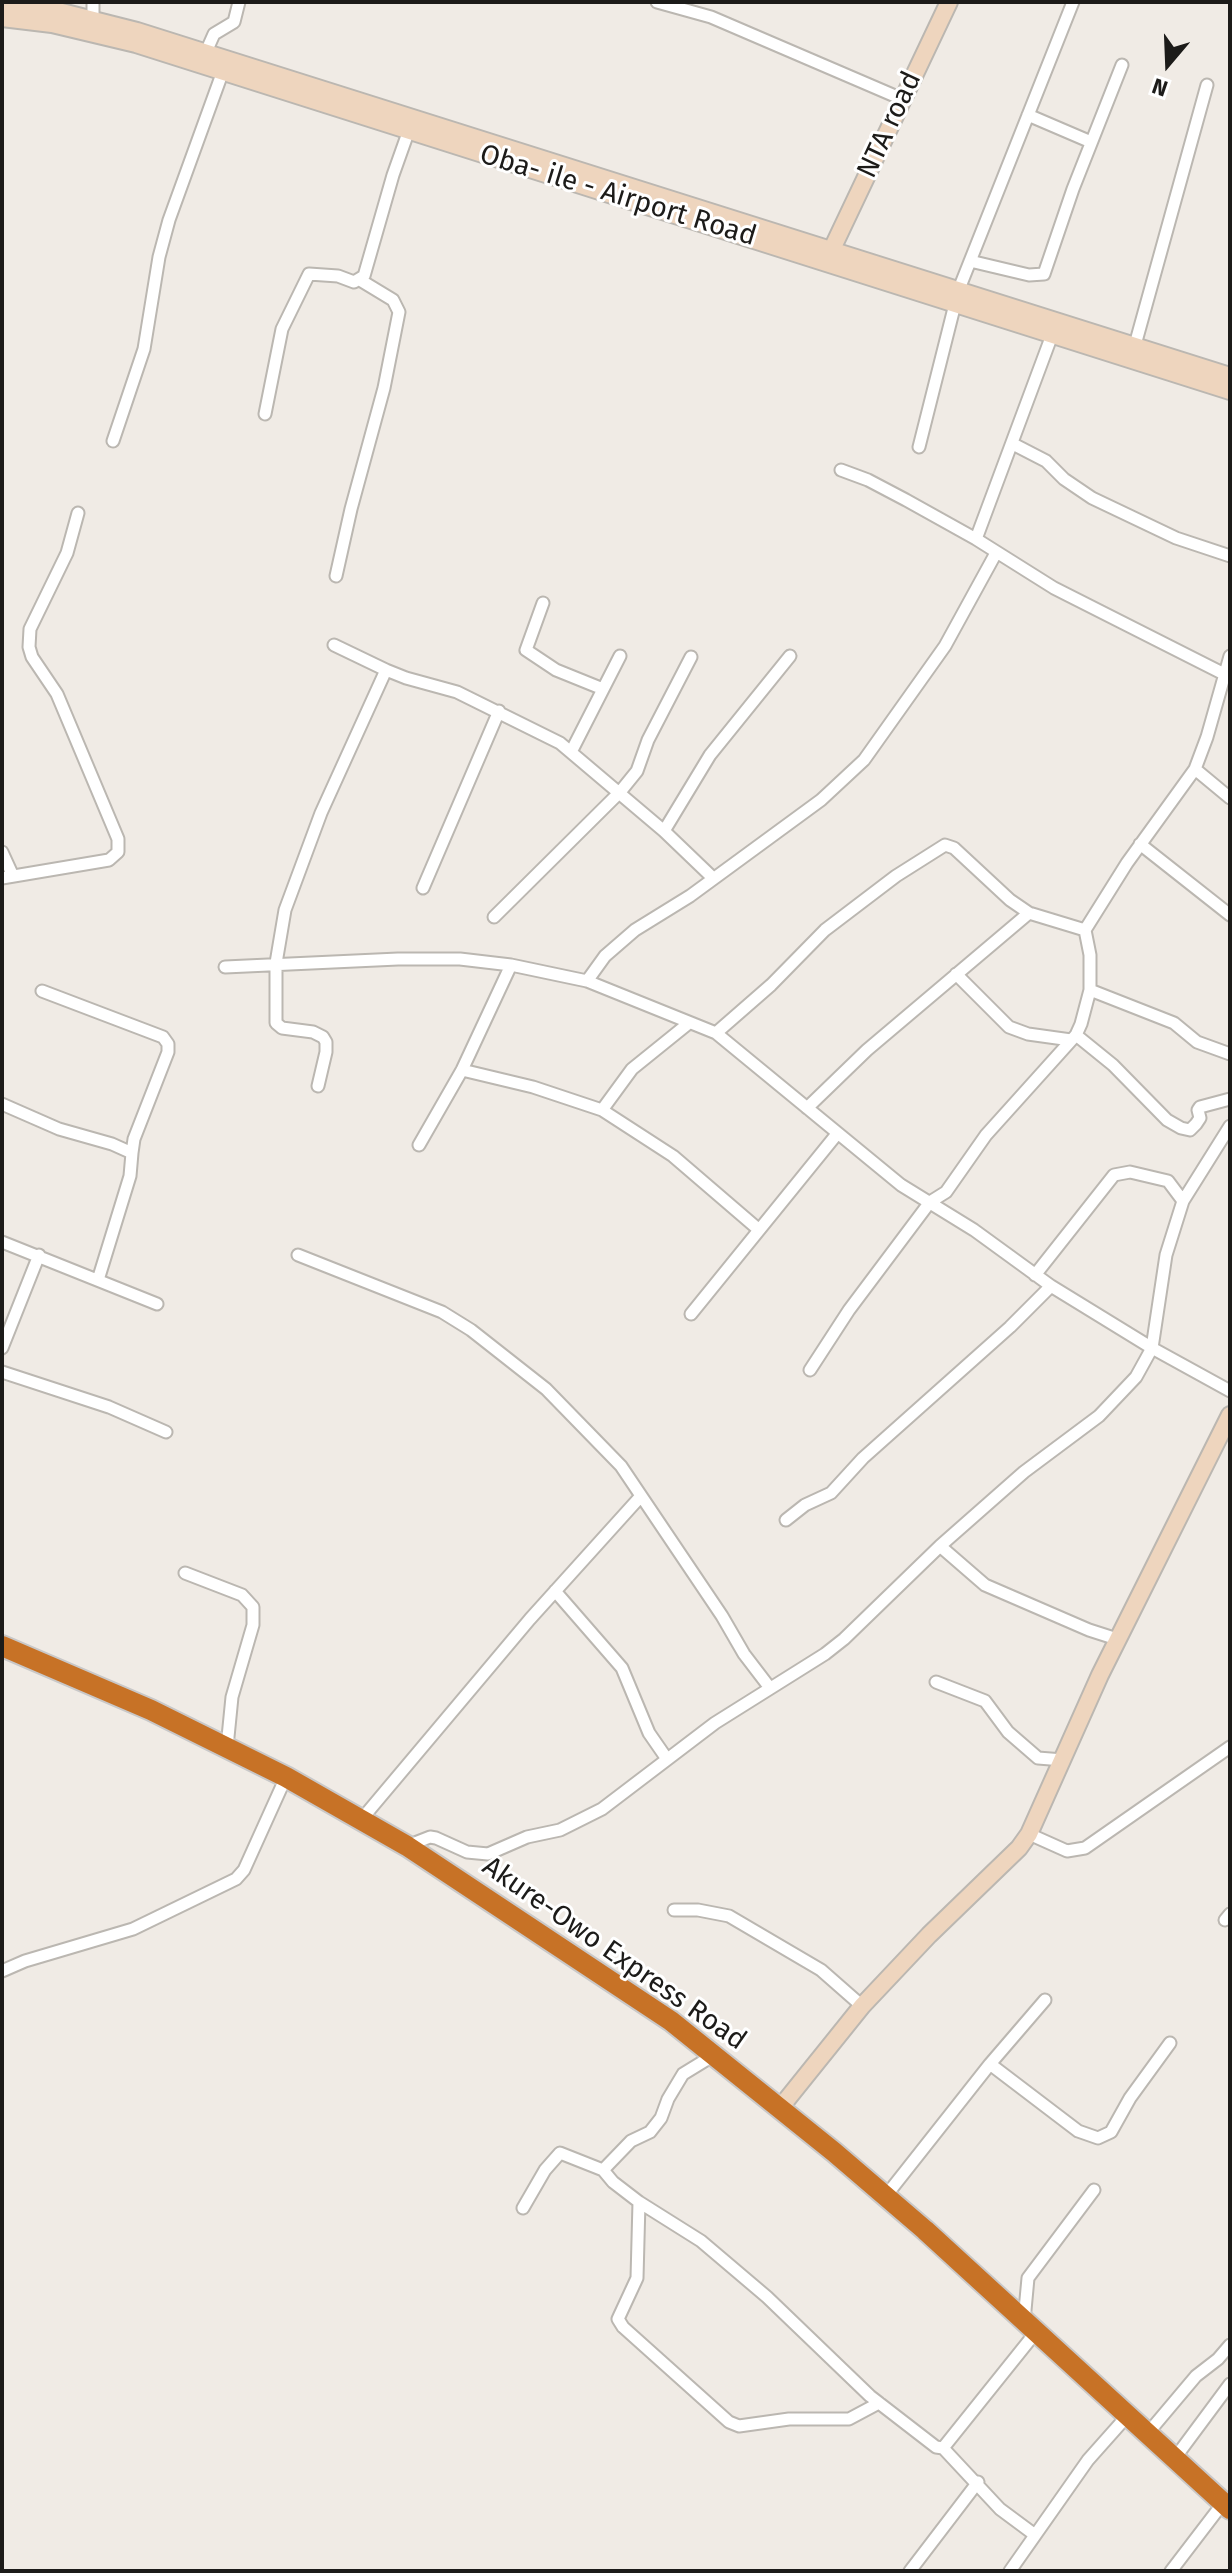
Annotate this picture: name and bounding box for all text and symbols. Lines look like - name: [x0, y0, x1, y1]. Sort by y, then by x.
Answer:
- north arrow: [1128, 24, 1208, 104]
- street label: NTA road: [851, 66, 929, 184]
- text: N: [1149, 72, 1171, 102]
- street label: Oba- ile - Airport Road: [476, 138, 760, 254]
- street label: Akure-Owo Express Road: [476, 1850, 752, 2058]

